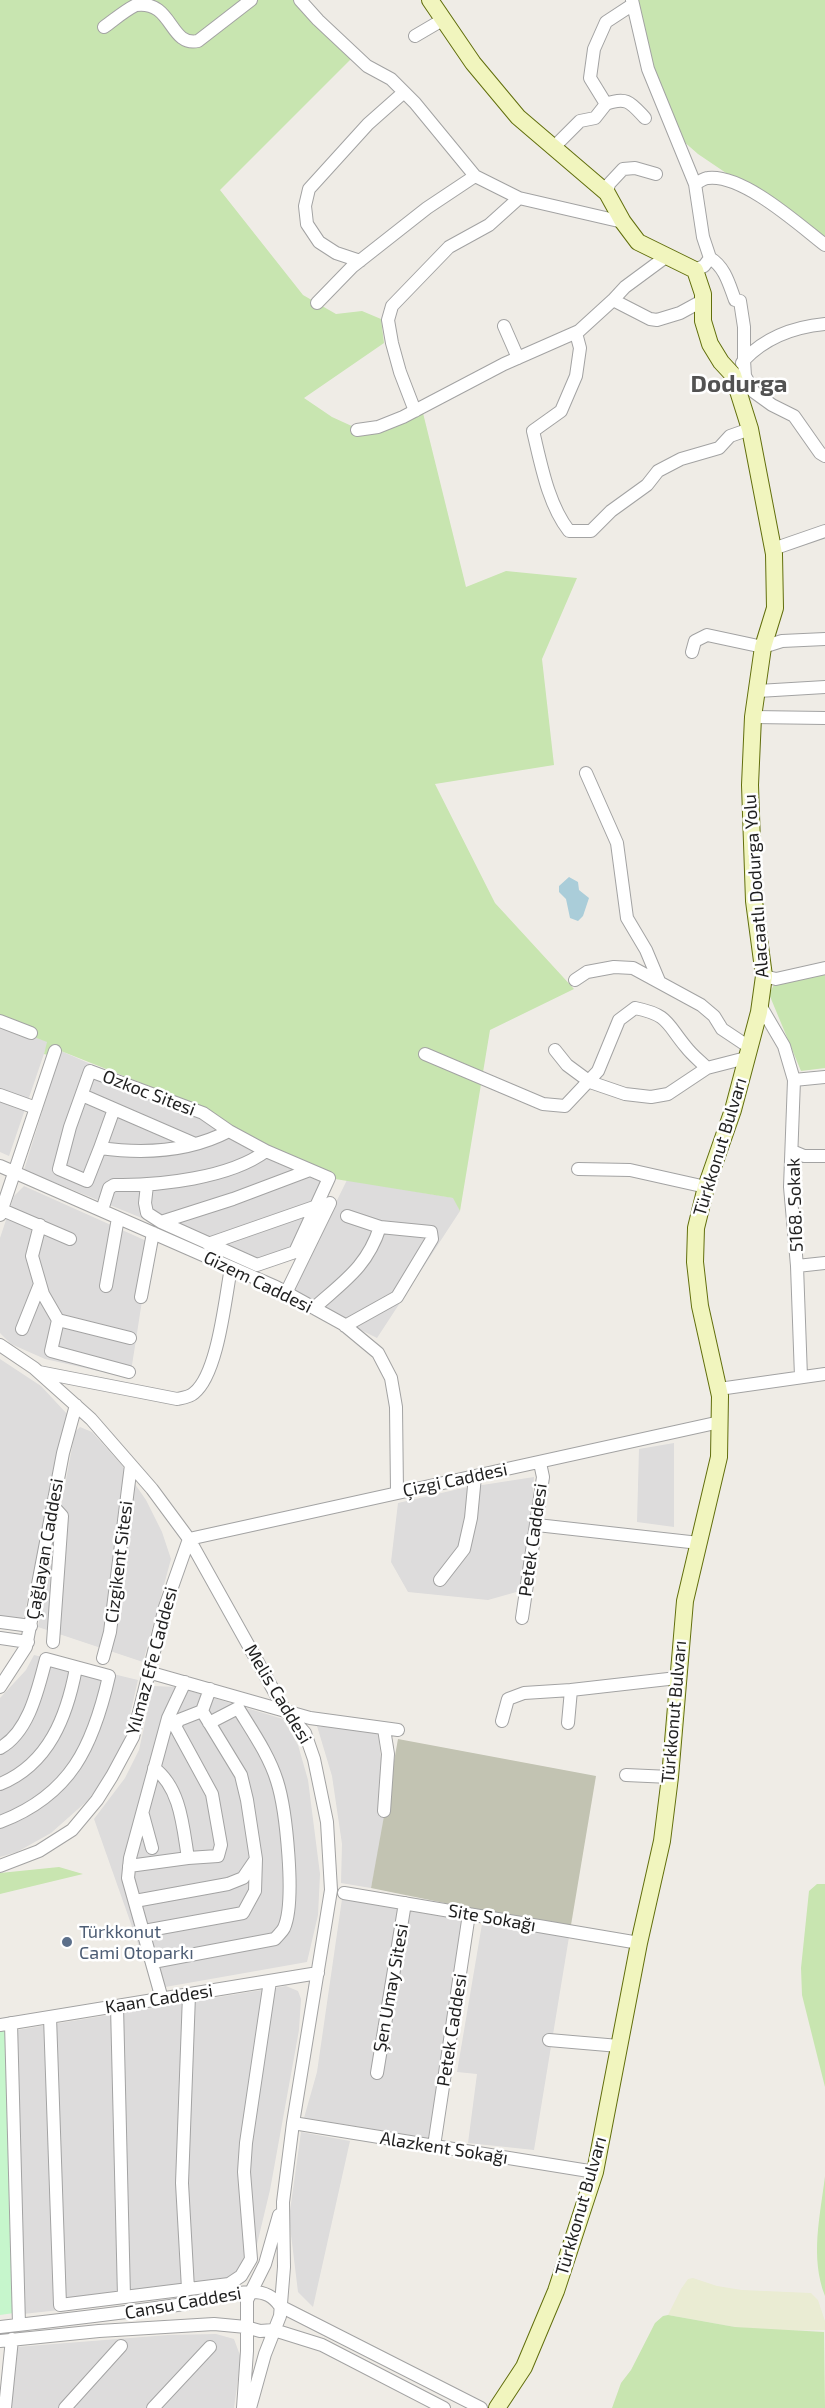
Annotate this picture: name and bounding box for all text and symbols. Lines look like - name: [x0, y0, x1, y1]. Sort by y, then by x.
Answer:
- district label: Dodurga: [691, 370, 787, 398]
- street label: Alacaatlı Dodurga Yolu: [739, 793, 773, 979]
- street label: Ozkoc Sitesi: [99, 1065, 199, 1121]
- street label: Türkkonut Bulvarı: [689, 1075, 751, 1219]
- street label: 5168. Sokak: [783, 1157, 807, 1253]
- street label: Gizem Caddesi: [200, 1246, 316, 1318]
- street label: Çizgi Caddesi: [401, 1458, 509, 1502]
- street label: Çağlayan Caddesi: [22, 1477, 68, 1621]
- street label: Petek Caddesi: [514, 1482, 552, 1598]
- street label: Cizgikent Sitesi: [101, 1500, 137, 1624]
- street label: Yılmaz Efe Caddesi: [122, 1585, 182, 1737]
- street label: Melis Caddesi: [240, 1640, 316, 1748]
- street label: Türkkonut Bulvarı: [657, 1640, 691, 1784]
- street label: Site Sokağı: [446, 1900, 538, 1936]
- place label: Türkkonut Cami Otoparkı: [79, 1921, 194, 1964]
- street label: Şen Umay Sitesi: [369, 1922, 413, 2054]
- marker: Türkkonut Cami Otoparkı: [60, 1935, 74, 1949]
- street label: Petek Caddesi: [432, 1972, 472, 2088]
- street label: Kaan Caddesi: [104, 1980, 214, 2018]
- street label: Alazkent Sokağı: [378, 2127, 510, 2169]
- street label: Türkkonut Bulvarı: [551, 2134, 611, 2278]
- street label: Cansu Caddesi: [123, 2282, 243, 2324]

